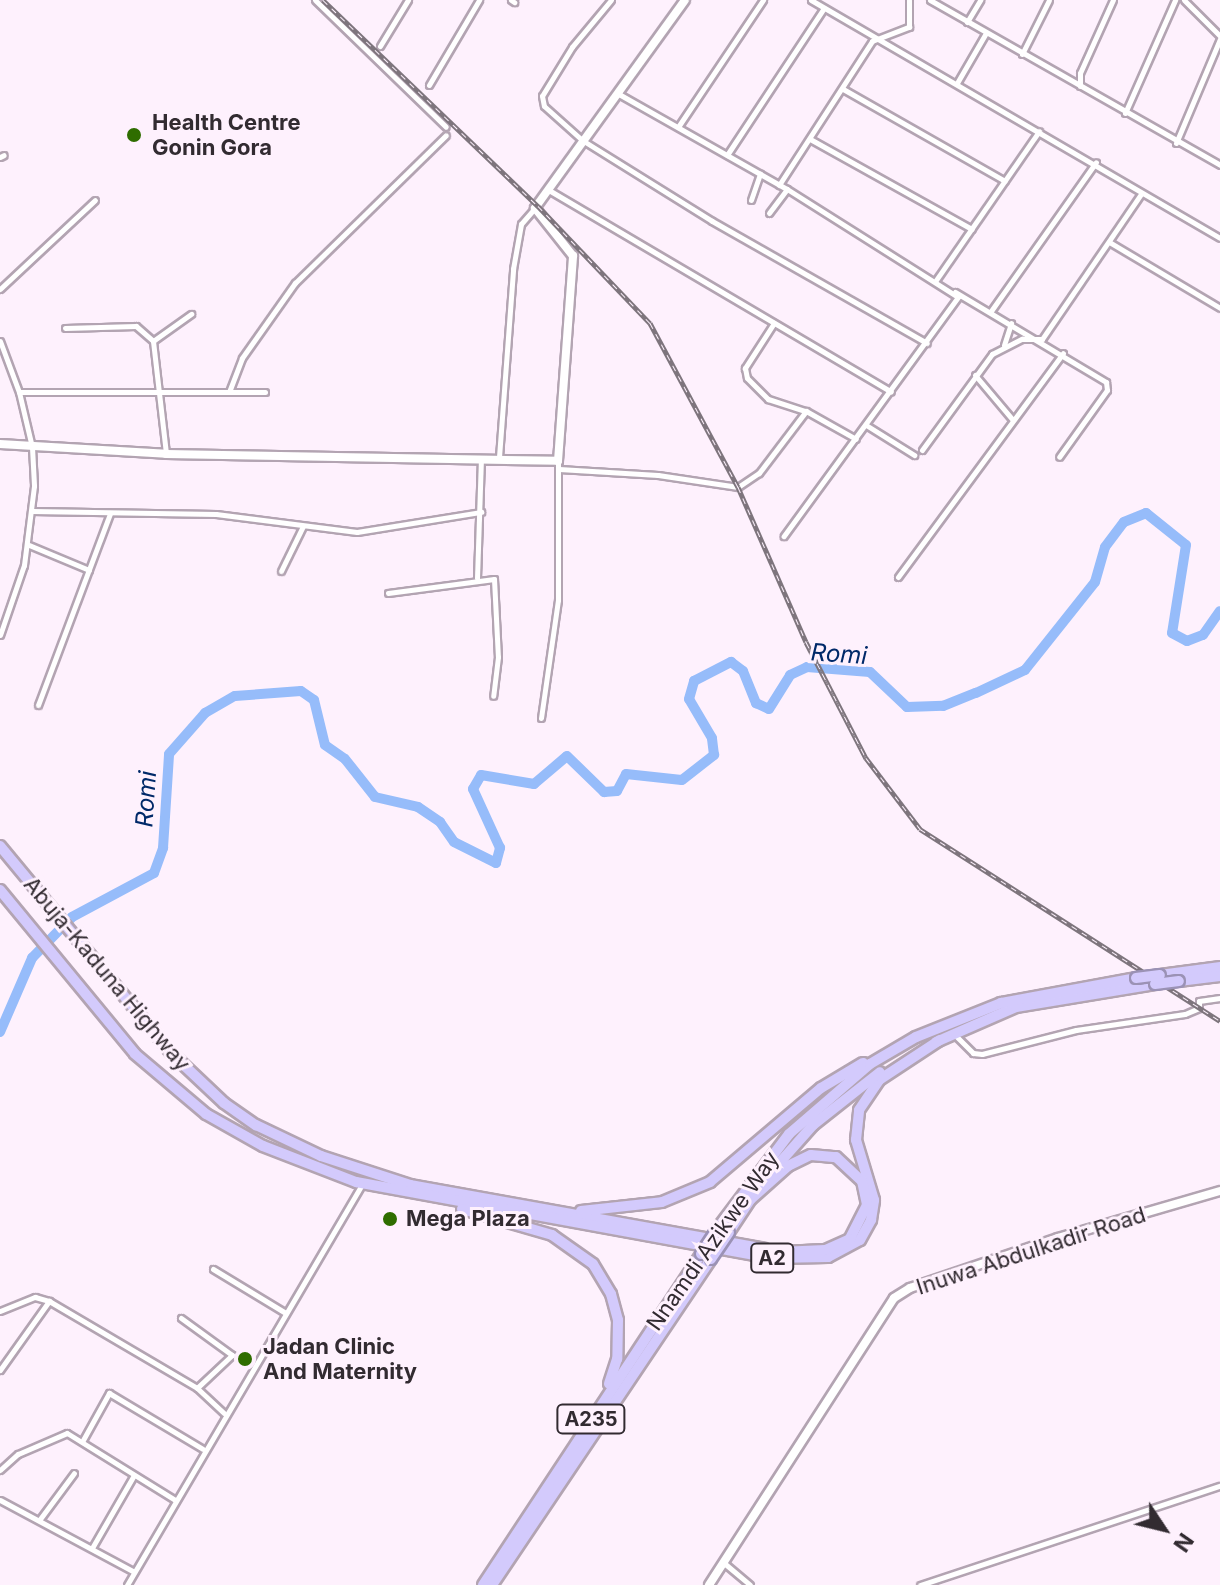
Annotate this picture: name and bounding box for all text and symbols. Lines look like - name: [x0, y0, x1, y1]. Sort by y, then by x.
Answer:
- place label: Health Centre Gonin Gora: [152, 109, 300, 160]
- marker: Health Centre Gonin Gora: [123, 124, 145, 146]
- water label: Romi: [810, 638, 868, 670]
- water label: Romi: [130, 770, 162, 828]
- street label: Abuja-Kaduna Highway: [18, 872, 196, 1076]
- street label: Nnamdi Azikwe Way: [641, 1146, 785, 1336]
- street label: Inuwa Abdulkadir Road: [913, 1201, 1149, 1301]
- place label: Mega Plaza: [406, 1206, 530, 1232]
- marker: Mega Plaza: [381, 1210, 399, 1228]
- road number: A2: [750, 1242, 794, 1274]
- place label: Jadan Clinic And Maternity: [263, 1333, 417, 1384]
- marker: Jadan Clinic And Maternity: [234, 1348, 256, 1370]
- road number: A235: [555, 1403, 627, 1435]
- north arrow: [1124, 1489, 1204, 1569]
- text: N: [1168, 1528, 1199, 1557]

